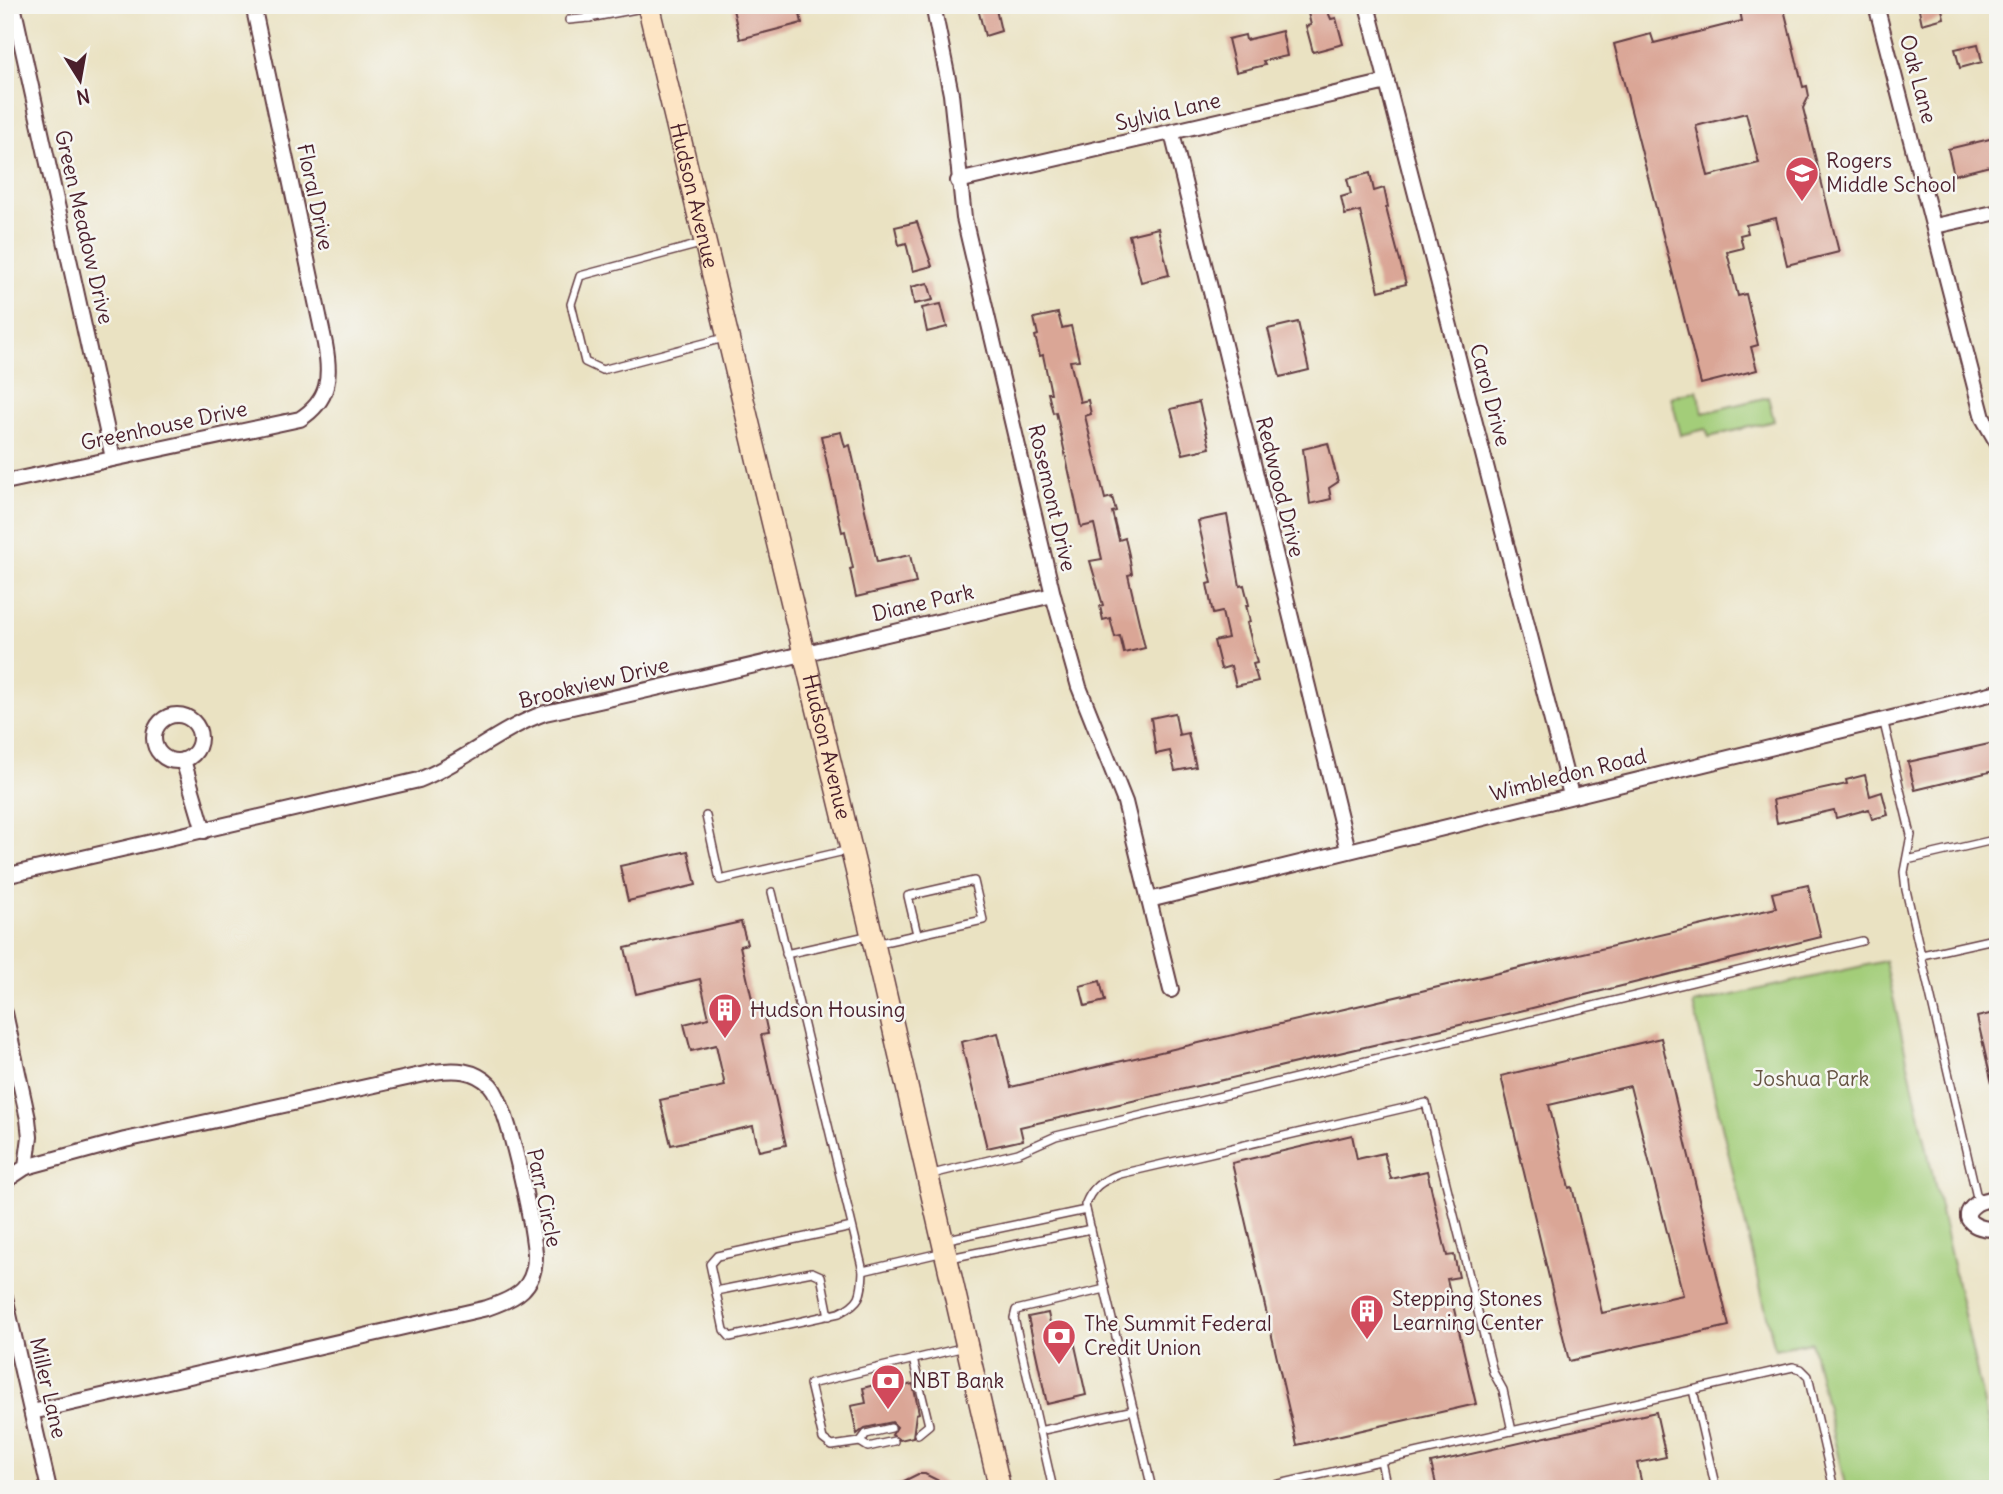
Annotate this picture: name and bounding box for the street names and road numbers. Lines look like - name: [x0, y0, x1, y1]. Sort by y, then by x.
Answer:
- street label: Oak Lane: [1894, 32, 1943, 126]
- street label: Sylvia Lane: [1113, 86, 1223, 137]
- street label: Hudson Avenue: [664, 120, 725, 271]
- street label: Green Meadow Drive: [49, 127, 120, 327]
- street label: Floral Drive: [291, 141, 340, 253]
- street label: Carol Drive: [1464, 341, 1517, 449]
- street label: Greenhouse Drive: [78, 395, 250, 456]
- street label: Redwood Drive: [1250, 414, 1311, 560]
- street label: Rosemont Drive: [1022, 422, 1082, 574]
- street label: Diane Park: [869, 578, 976, 627]
- street label: Brookview Drive: [516, 651, 672, 714]
- street label: Hudson Avenue: [797, 671, 858, 822]
- street label: Wimbledon Road: [1487, 742, 1649, 807]
- street label: Parr Circle: [521, 1146, 568, 1250]
- street label: Miller Lane: [24, 1335, 73, 1441]

